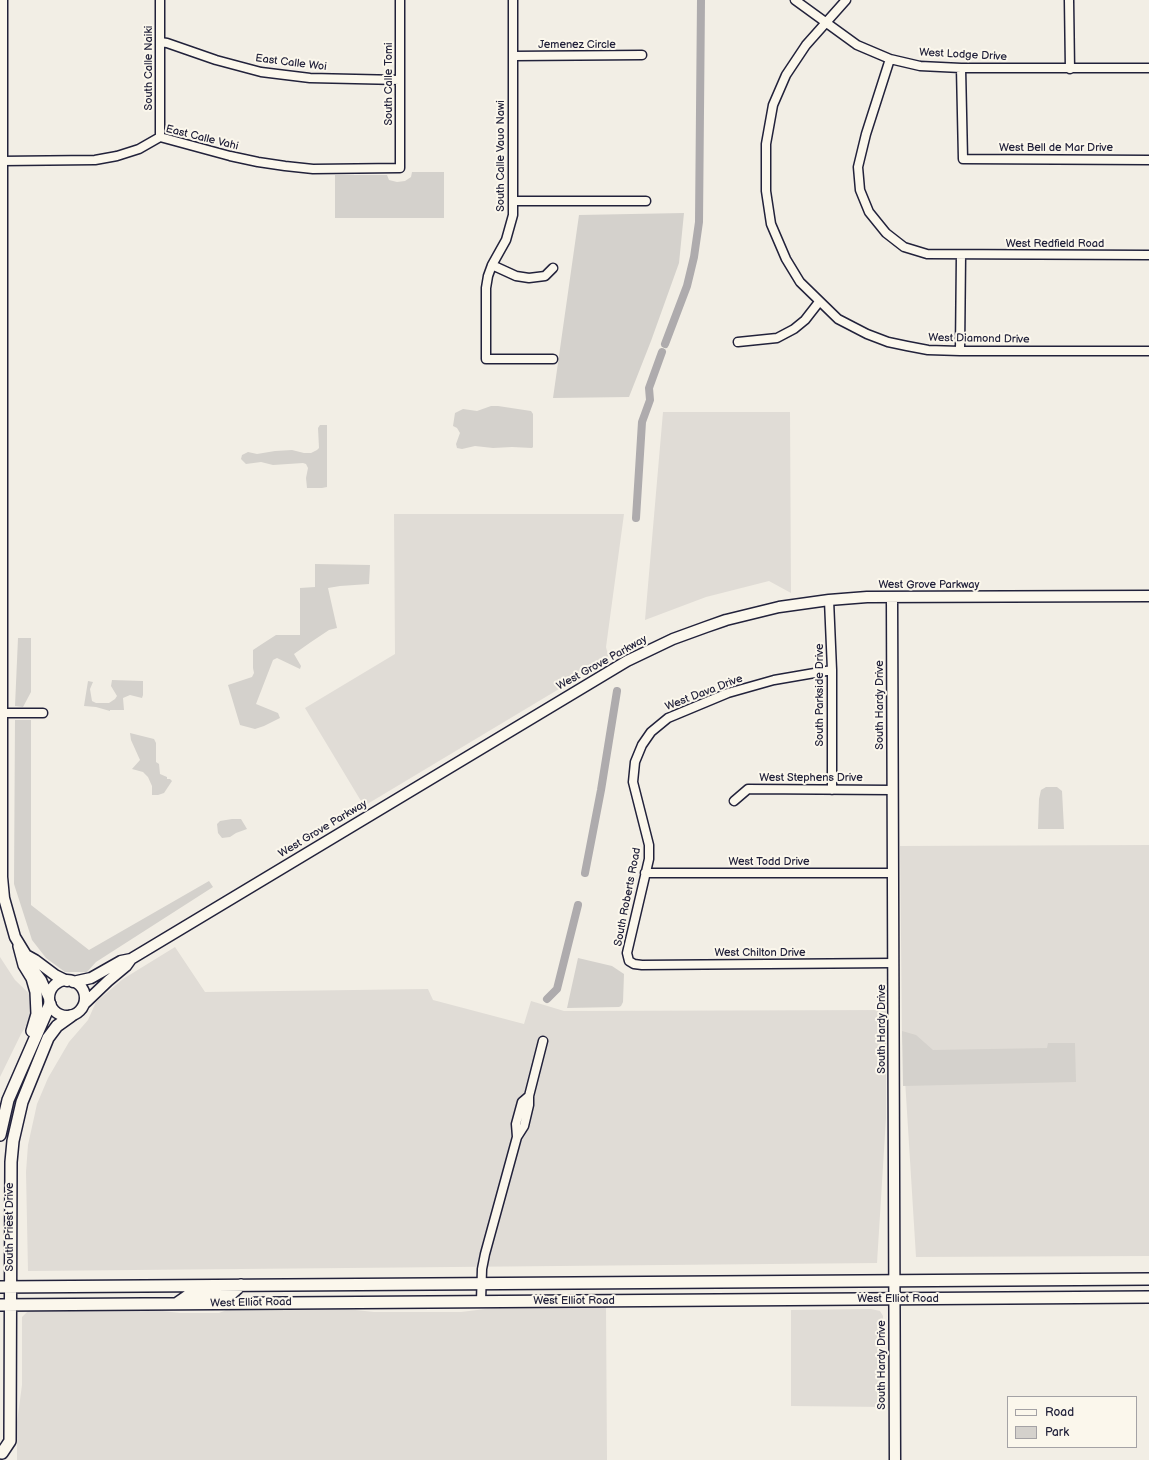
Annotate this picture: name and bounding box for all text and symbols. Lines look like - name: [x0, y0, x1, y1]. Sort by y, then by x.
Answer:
- street label: South Calle Naiki: [142, 26, 156, 110]
- street label: Jemenez Circle: [538, 38, 616, 52]
- street label: South Calle Tomi: [382, 42, 396, 126]
- street label: West Lodge Drive: [919, 46, 1007, 64]
- street label: East Calle Woi: [255, 52, 327, 74]
- street label: South Calle Vauo Nawi: [494, 100, 508, 212]
- street label: East Calle Vahi: [164, 123, 240, 153]
- street label: West Bell de Mar Drive: [999, 141, 1113, 155]
- street label: West Redfield Road: [1006, 237, 1104, 251]
- street label: West Diamond Drive: [928, 332, 1030, 346]
- street label: West Grove Parkway: [878, 578, 980, 592]
- street label: West Grove Parkway: [555, 633, 649, 693]
- street label: South Parkside Drive: [813, 643, 827, 747]
- street label: South Hardy Drive: [873, 660, 887, 750]
- street label: West Dava Drive: [663, 672, 745, 714]
- street label: West Stephens Drive: [759, 771, 863, 785]
- street label: West Grove Parkway: [276, 797, 370, 861]
- street label: South Roberts Road: [612, 846, 644, 948]
- street label: West Todd Drive: [729, 855, 809, 869]
- street label: West Chilton Drive: [715, 946, 805, 960]
- street label: South Hardy Drive: [875, 984, 889, 1074]
- street label: South Priest Drive: [3, 1183, 17, 1271]
- street label: West Elliot Road: [857, 1292, 939, 1306]
- street label: West Elliot Road: [533, 1294, 615, 1308]
- street label: West Elliot Road: [210, 1296, 292, 1310]
- street label: South Hardy Drive: [875, 1320, 889, 1410]
- legend: [1007, 1396, 1137, 1448]
- text: Road: [1045, 1405, 1074, 1420]
- text: Park: [1045, 1425, 1069, 1440]

